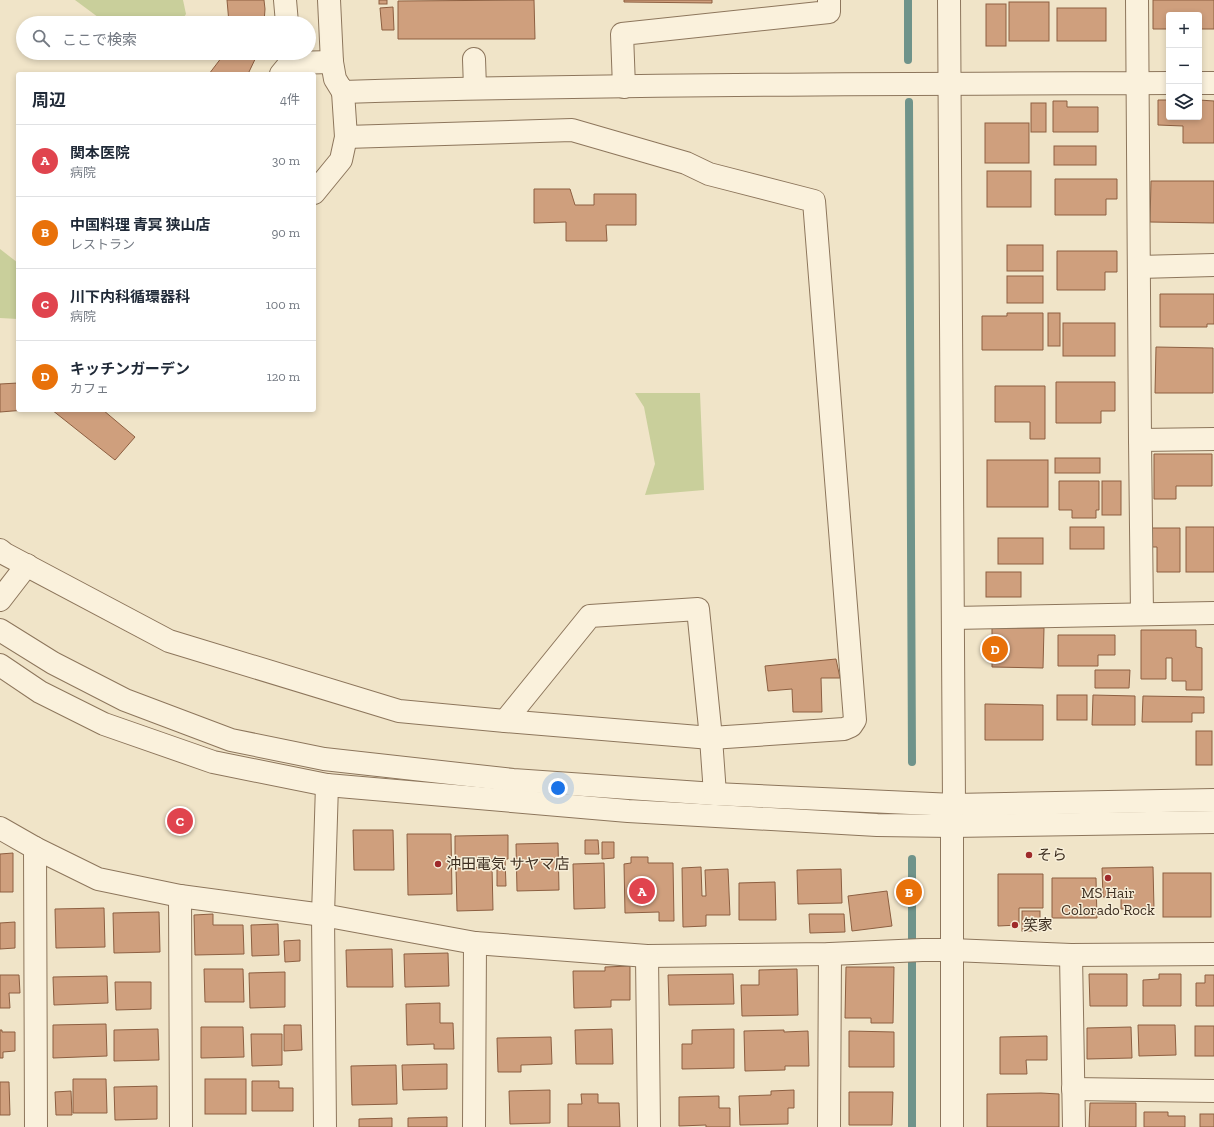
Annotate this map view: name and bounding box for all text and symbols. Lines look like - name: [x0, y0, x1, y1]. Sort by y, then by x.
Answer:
- map controls: [1166, 12, 1202, 120]
- button: +: [1166, 12, 1202, 48]
- search box: [16, 16, 316, 60]
- icon: search: [30, 27, 52, 49]
- text: ここで検索: [62, 31, 137, 49]
- button: −: [1166, 48, 1202, 84]
- button: layers: [1166, 84, 1202, 120]
- text: 周辺: [32, 90, 66, 110]
- text: 4件: [280, 92, 300, 107]
- text: 関本医院: [70, 144, 130, 162]
- text: A: [41, 153, 49, 168]
- text: 30 m: [272, 153, 300, 168]
- text: 病院: [70, 165, 96, 180]
- text: 中国料理 青冥 狭山店: [70, 216, 211, 234]
- text: B: [41, 225, 49, 240]
- text: 90 m: [271, 225, 300, 240]
- text: レストラン: [70, 237, 135, 252]
- text: 川下内科循環器科: [70, 288, 190, 306]
- text: C: [41, 297, 49, 312]
- text: 100 m: [266, 297, 300, 312]
- text: 病院: [70, 309, 96, 324]
- text: キッチンガーデン: [70, 360, 190, 378]
- text: D: [40, 369, 50, 384]
- text: 120 m: [267, 369, 300, 384]
- text: カフェ: [70, 381, 109, 396]
- pin: D: [982, 634, 1008, 664]
- your location: [548, 778, 568, 798]
- pin: C: [167, 806, 193, 836]
- place label: そら: [1037, 846, 1067, 864]
- marker: そら: [1024, 850, 1034, 860]
- place label: 沖田電気 サヤマ店: [446, 855, 569, 873]
- marker: 沖田電気 サヤマ店: [433, 859, 443, 869]
- marker: MS Hair Colorado Rock: [1103, 873, 1113, 883]
- pin: A: [629, 876, 655, 906]
- pin: B: [896, 877, 922, 907]
- place label: MS Hair Colorado Rock: [1061, 884, 1155, 919]
- place label: 笑家: [1023, 916, 1053, 934]
- marker: 笑家: [1010, 920, 1020, 930]

